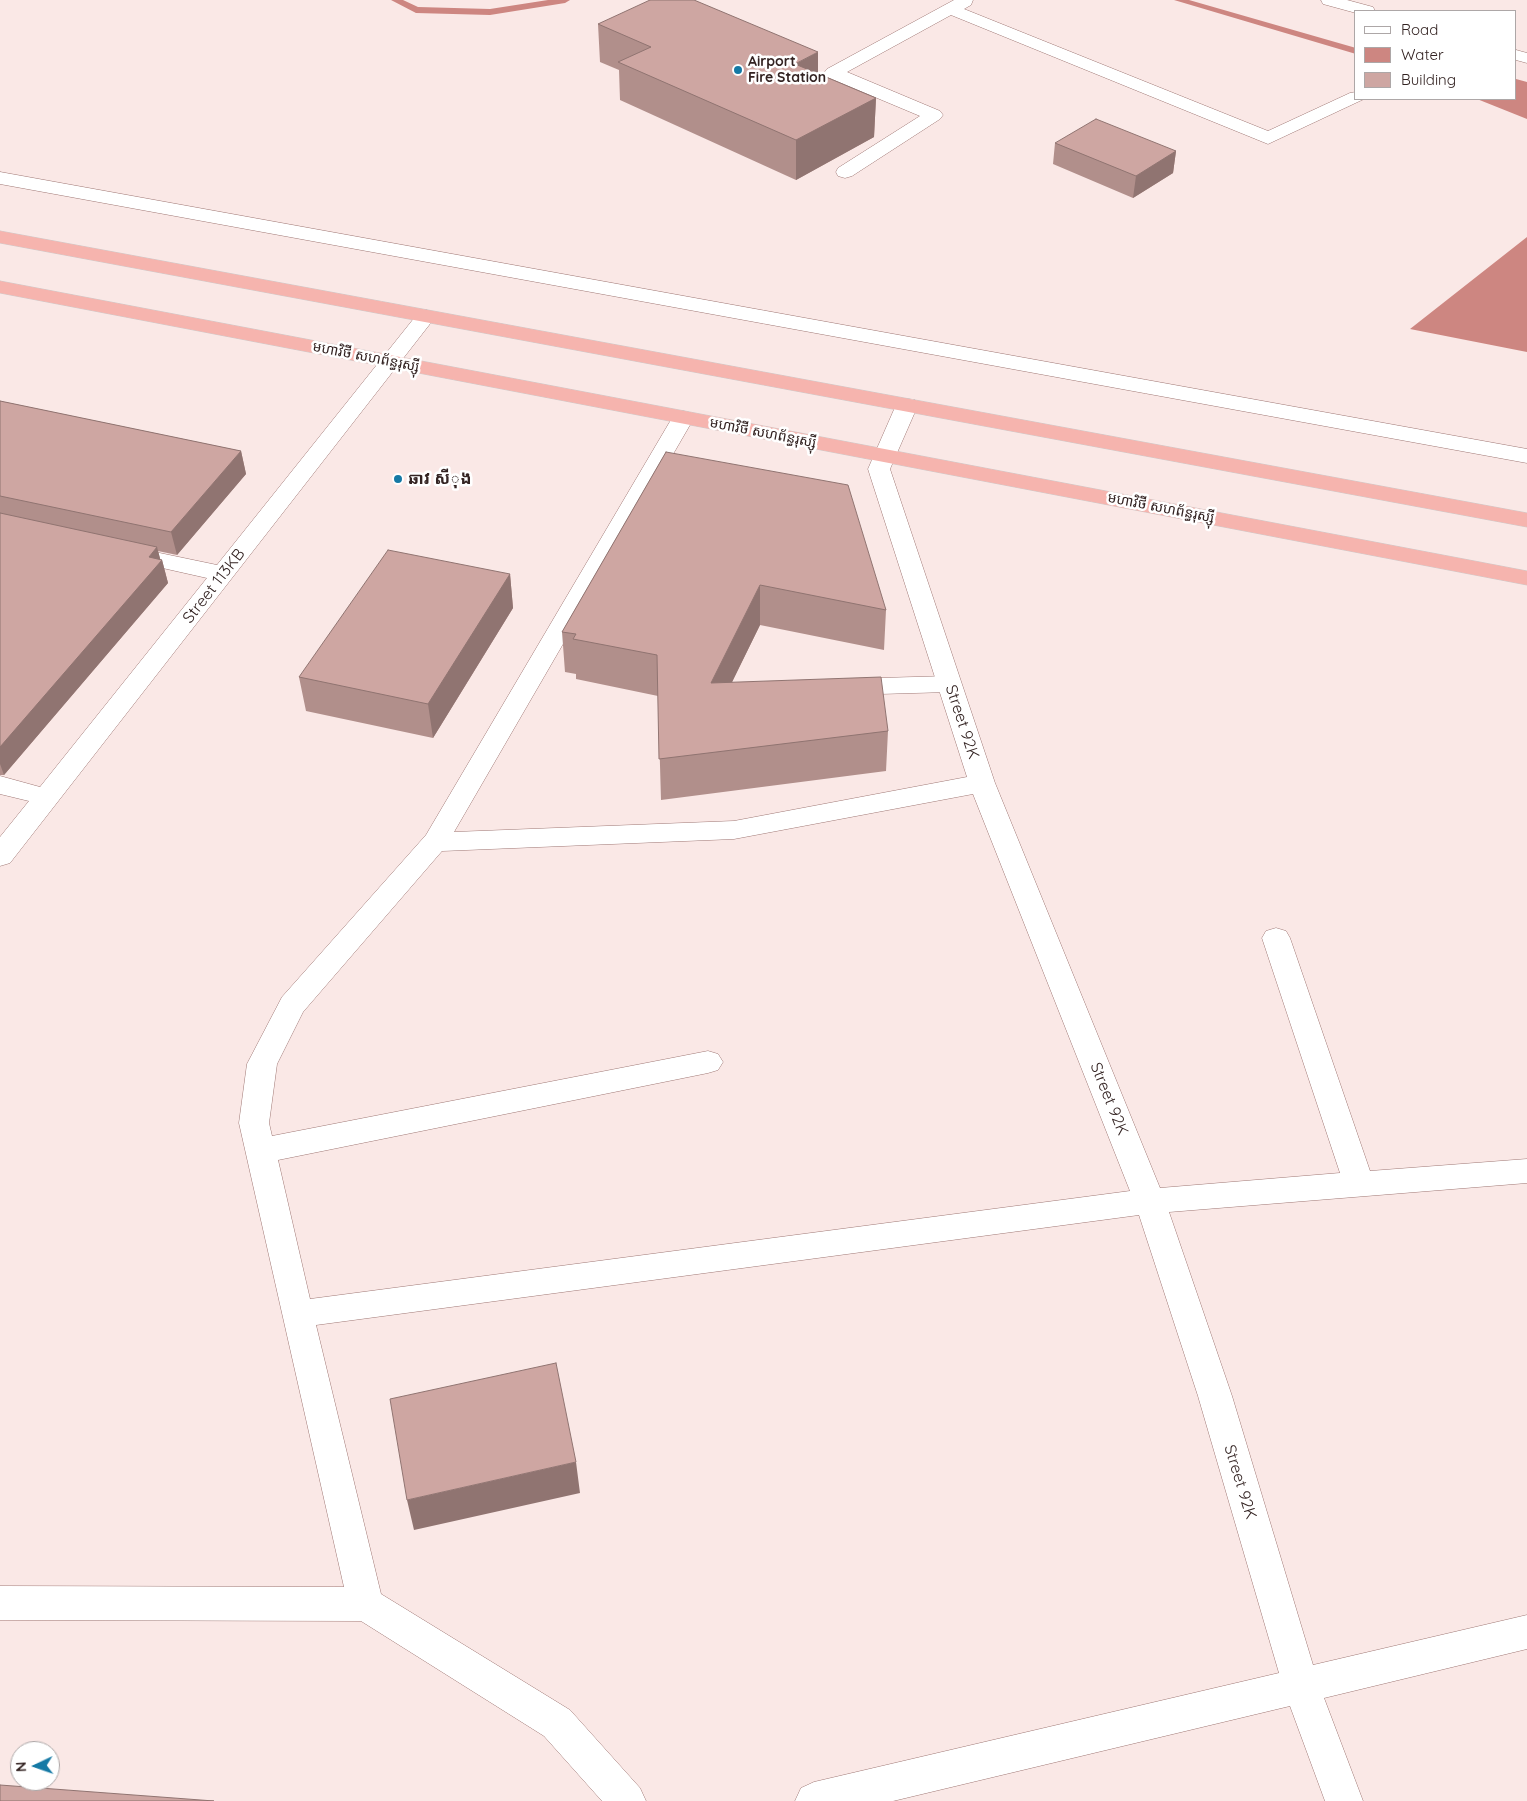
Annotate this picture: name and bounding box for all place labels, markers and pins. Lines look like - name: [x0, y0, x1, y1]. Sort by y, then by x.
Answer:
- place label: Airport Fire Station: [748, 54, 826, 86]
- marker: Airport Fire Station: [732, 64, 744, 76]
- place label: ឆាវ សីុង: [408, 469, 471, 489]
- marker: ឆាវ សីុង: [392, 473, 404, 485]

